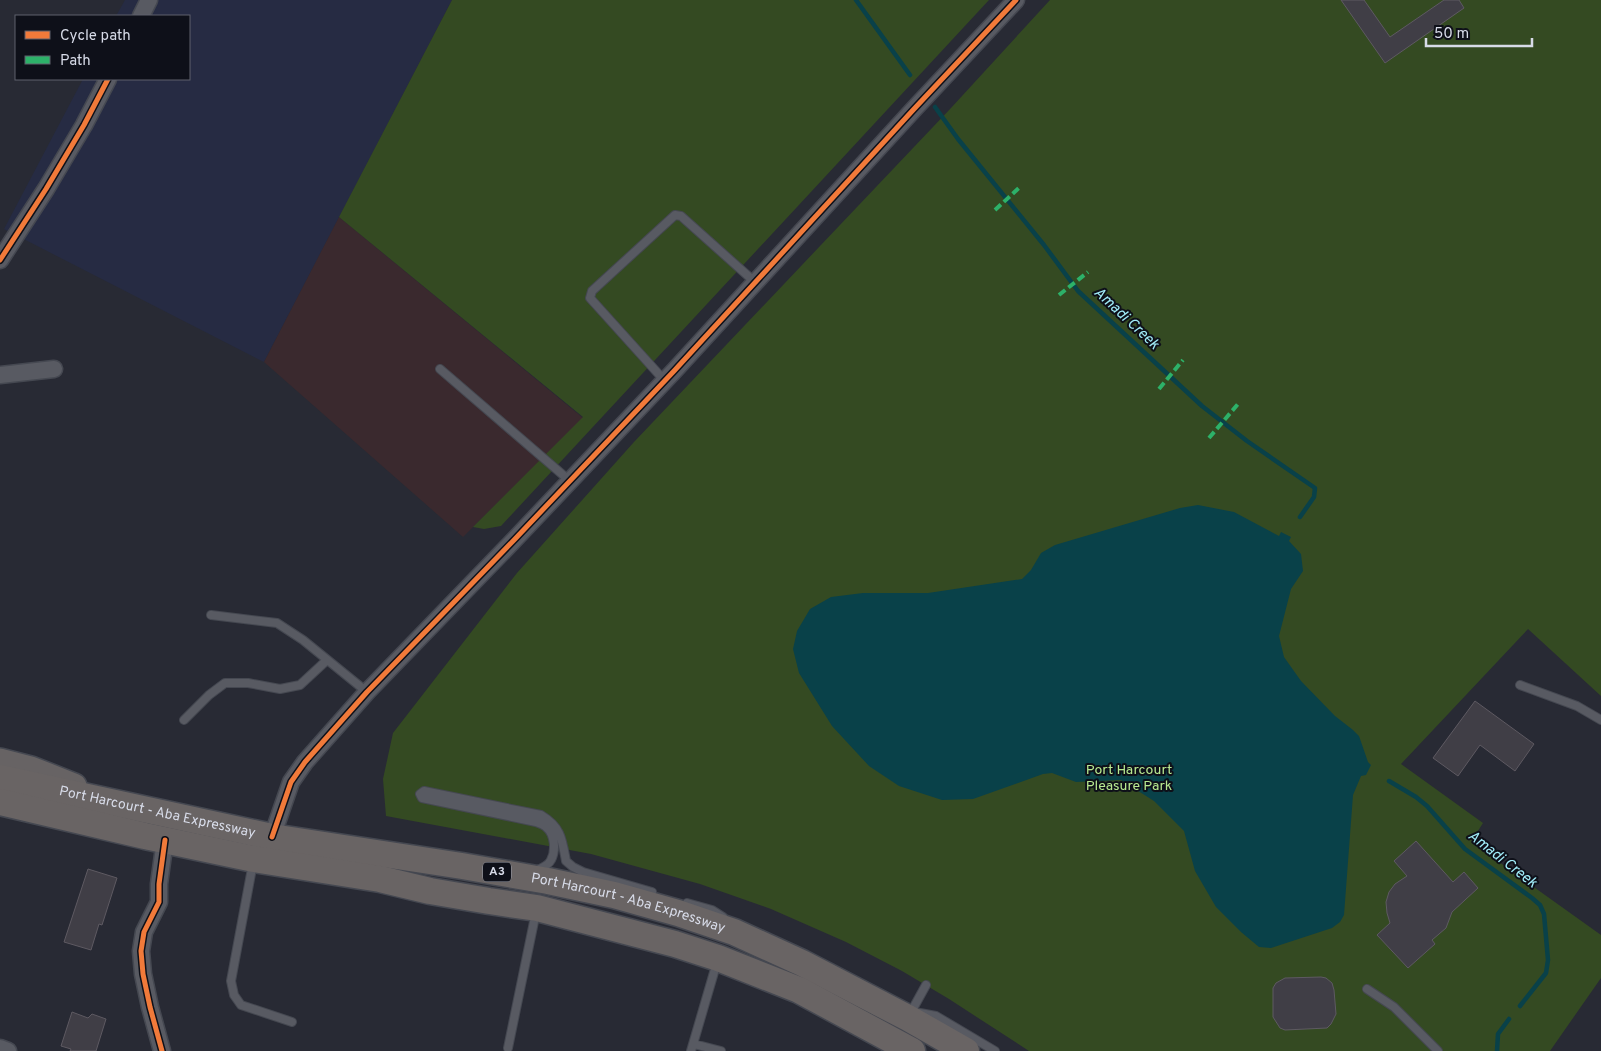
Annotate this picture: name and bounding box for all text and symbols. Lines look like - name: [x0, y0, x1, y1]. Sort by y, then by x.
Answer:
- legend: [15, 15, 190, 80]
- scale bar: [1426, 15, 1532, 47]
- text: 50 m: [1434, 25, 1469, 44]
- text: Cycle path: [60, 27, 131, 46]
- text: Path: [60, 52, 91, 71]
- water label: Amadi Creek: [1089, 284, 1163, 354]
- park label: Port Harcourt Pleasure Park: [1086, 762, 1172, 795]
- street label: Port Harcourt - Aba Expressway: [58, 783, 257, 842]
- water label: Amadi Creek: [1464, 827, 1541, 893]
- road number: A3: [483, 862, 511, 882]
- street label: Port Harcourt - Aba Expressway: [530, 870, 728, 937]

